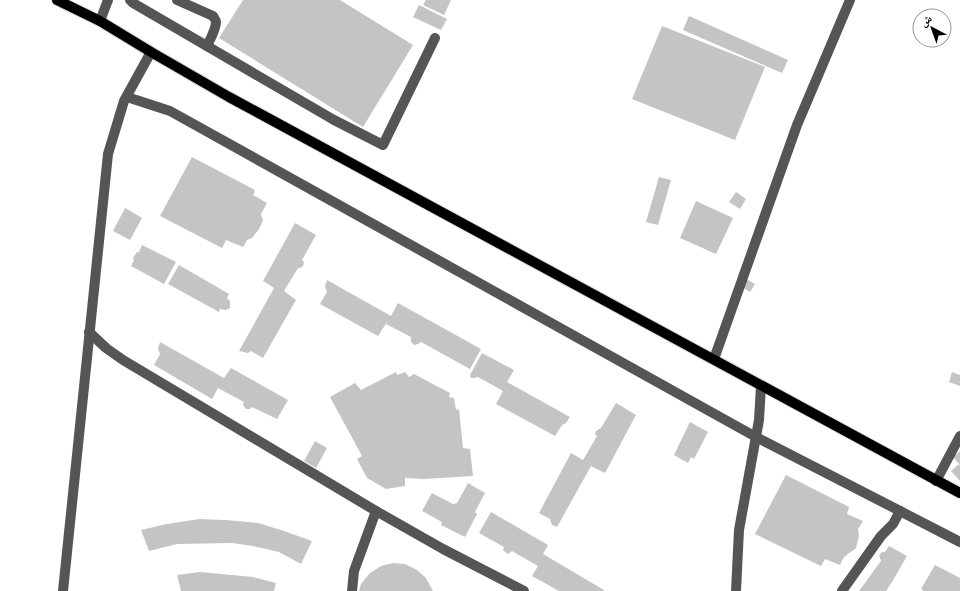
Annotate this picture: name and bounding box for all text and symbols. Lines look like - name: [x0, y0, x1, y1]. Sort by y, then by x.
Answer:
- north arrow: [912, 8, 952, 48]
- text: ش: [916, 10, 935, 30]

